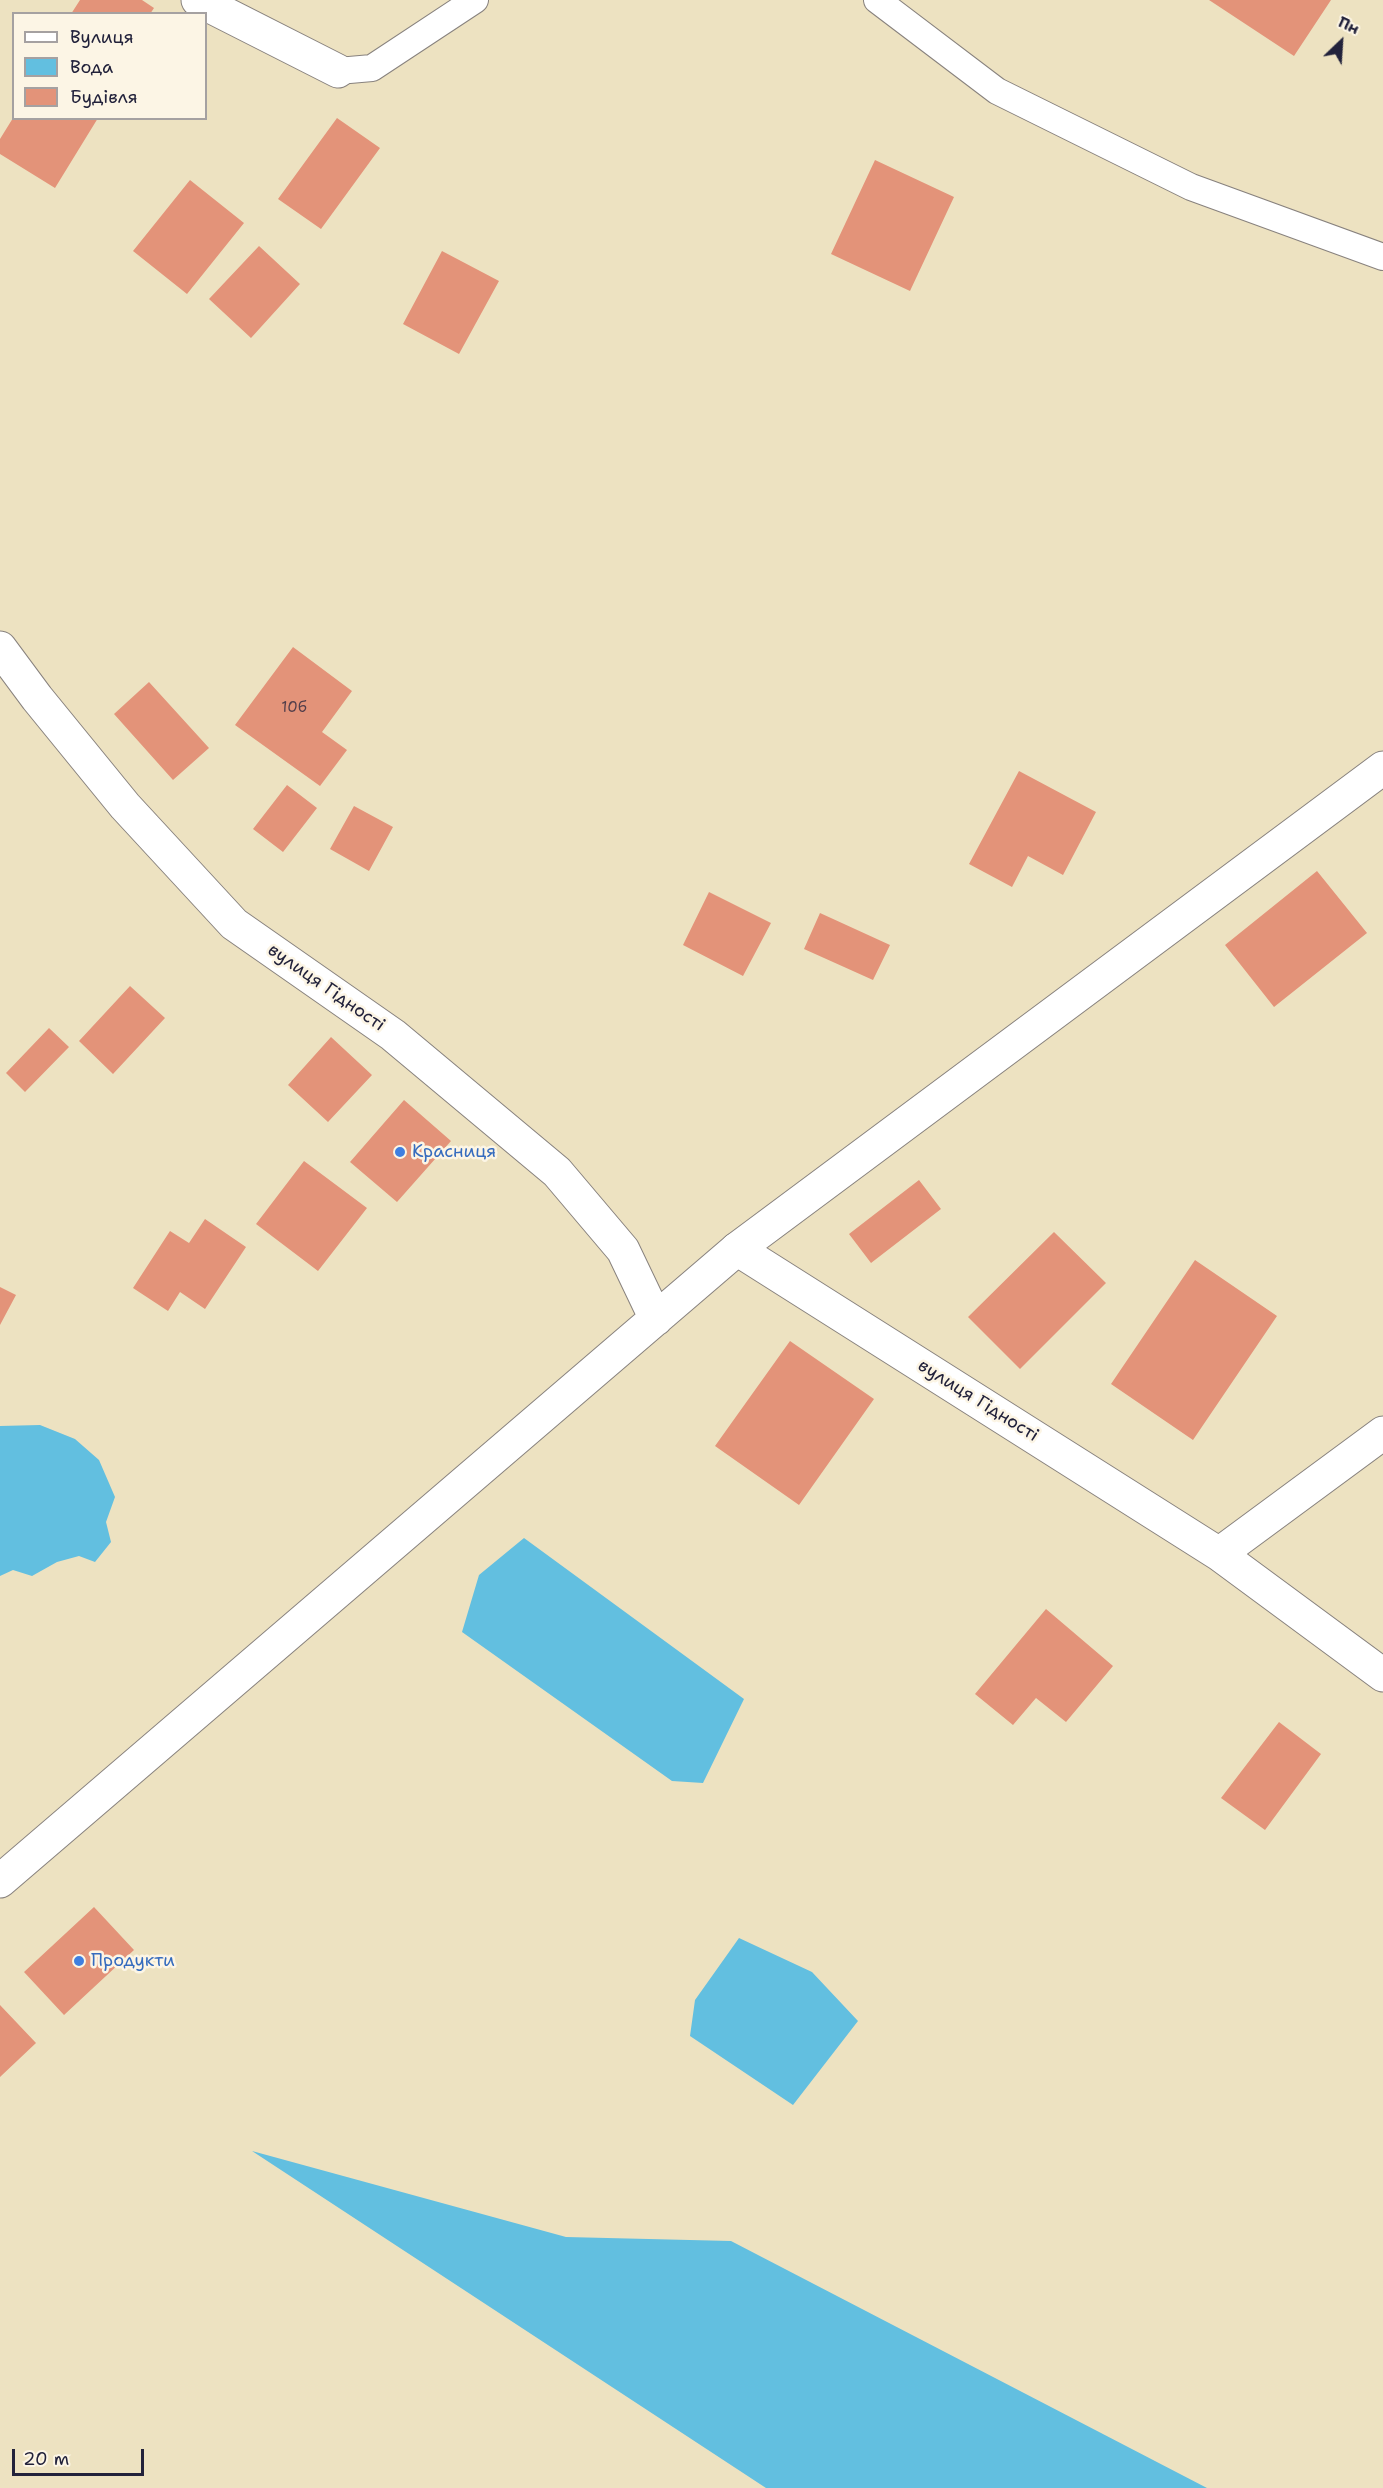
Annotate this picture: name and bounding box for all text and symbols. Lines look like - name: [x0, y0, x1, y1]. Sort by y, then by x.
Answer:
- text: Пн: [1335, 11, 1363, 39]
- legend: [12, 12, 207, 120]
- north arrow: [1311, 12, 1371, 72]
- text: Вулиця: [70, 25, 134, 49]
- text: Вода: [70, 55, 113, 79]
- text: Будівля: [70, 85, 138, 109]
- house number: 10б: [281, 699, 307, 717]
- street label: вулиця Гідності: [263, 939, 389, 1037]
- place label: Красниця: [412, 1141, 496, 1163]
- marker: Красниця: [393, 1145, 407, 1159]
- street label: вулиця Гідності: [914, 1355, 1042, 1447]
- place label: Продукти: [91, 1950, 175, 1972]
- marker: Продукти: [72, 1954, 86, 1968]
- scale bar: [15, 2437, 147, 2475]
- text: 20 m: [23, 2447, 69, 2471]

